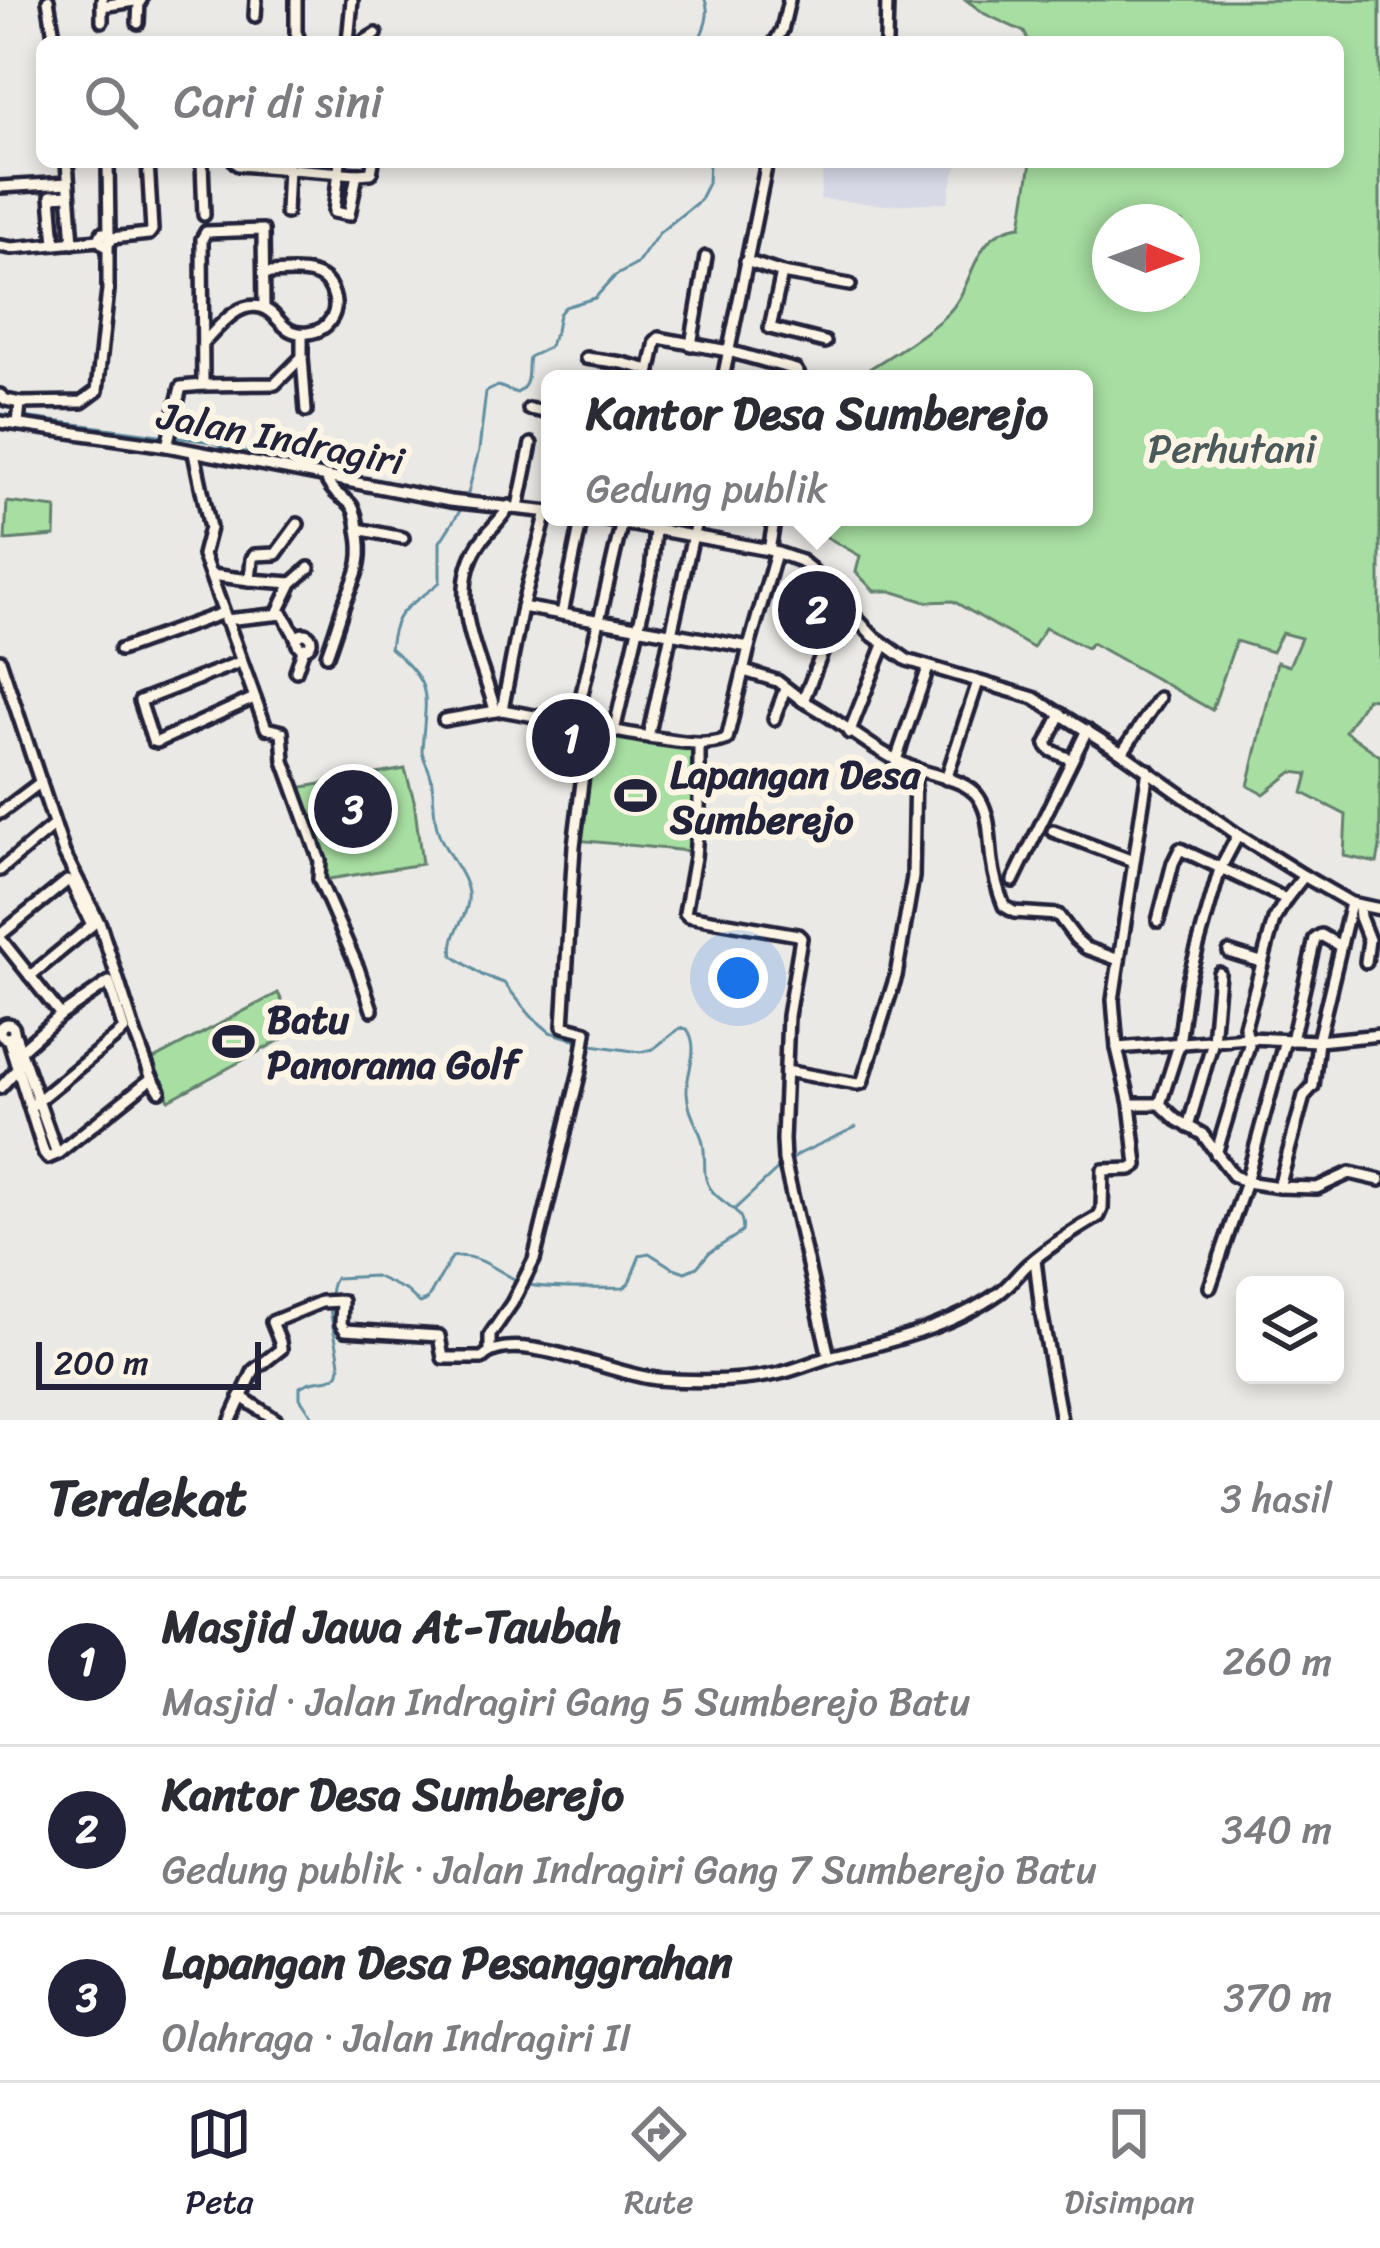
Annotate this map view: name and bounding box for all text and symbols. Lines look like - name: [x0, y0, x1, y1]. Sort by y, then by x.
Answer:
- search box: [36, 36, 1344, 168]
- text: Cari di sini: [174, 62, 383, 142]
- icon: search: [78, 69, 144, 135]
- north arrow: [1092, 204, 1200, 312]
- popup: [541, 370, 1093, 526]
- text: Kantor Desa Sumberejo: [586, 374, 1048, 454]
- street label: Jalan Indragiri: [150, 380, 411, 496]
- park label: Perhutani: [1148, 414, 1317, 483]
- text: Gedung publik: [586, 454, 827, 523]
- pin: 2: [778, 565, 856, 655]
- pin: 1: [532, 693, 610, 783]
- place label: Lapangan Desa Sumberejo: [669, 740, 922, 854]
- pin: 3: [314, 764, 392, 854]
- sports icon: Lapangan Desa Sumberejo: [613, 773, 659, 819]
- your location: [708, 948, 768, 1008]
- place label: Batu Panorama Golf: [267, 985, 524, 1099]
- sports icon: Batu Panorama Golf: [210, 1018, 256, 1064]
- map controls: [1236, 1276, 1344, 1384]
- button: layers: [1236, 1276, 1344, 1384]
- text: 200 m: [54, 1334, 149, 1392]
- scale bar: [36, 1336, 261, 1389]
- text: Terdekat: [48, 1453, 247, 1543]
- text: 3 hasil: [1221, 1464, 1332, 1533]
- text: Masjid Jawa At-Taubah: [162, 1587, 622, 1667]
- text: 1: [79, 1627, 95, 1696]
- text: 260 m: [1223, 1627, 1332, 1696]
- text: Masjid · Jalan Indragiri Gang 5 Sumberejo Batu: [162, 1667, 970, 1736]
- text: Kantor Desa Sumberejo: [162, 1755, 624, 1835]
- text: 2: [76, 1795, 98, 1864]
- text: 340 m: [1221, 1795, 1332, 1864]
- text: Gedung publik · Jalan Indragiri Gang 7 Sumberejo Batu: [162, 1835, 1097, 1904]
- text: Lapangan Desa Pesanggrahan: [162, 1923, 733, 2003]
- text: 3: [76, 1963, 98, 2032]
- text: 370 m: [1224, 1963, 1332, 2032]
- text: Olahraga · Jalan Indragiri II: [162, 2003, 631, 2072]
- tab: Peta: [185, 2101, 253, 2231]
- tab: Rute: [624, 2101, 693, 2231]
- tab: Disimpan: [1064, 2101, 1195, 2231]

